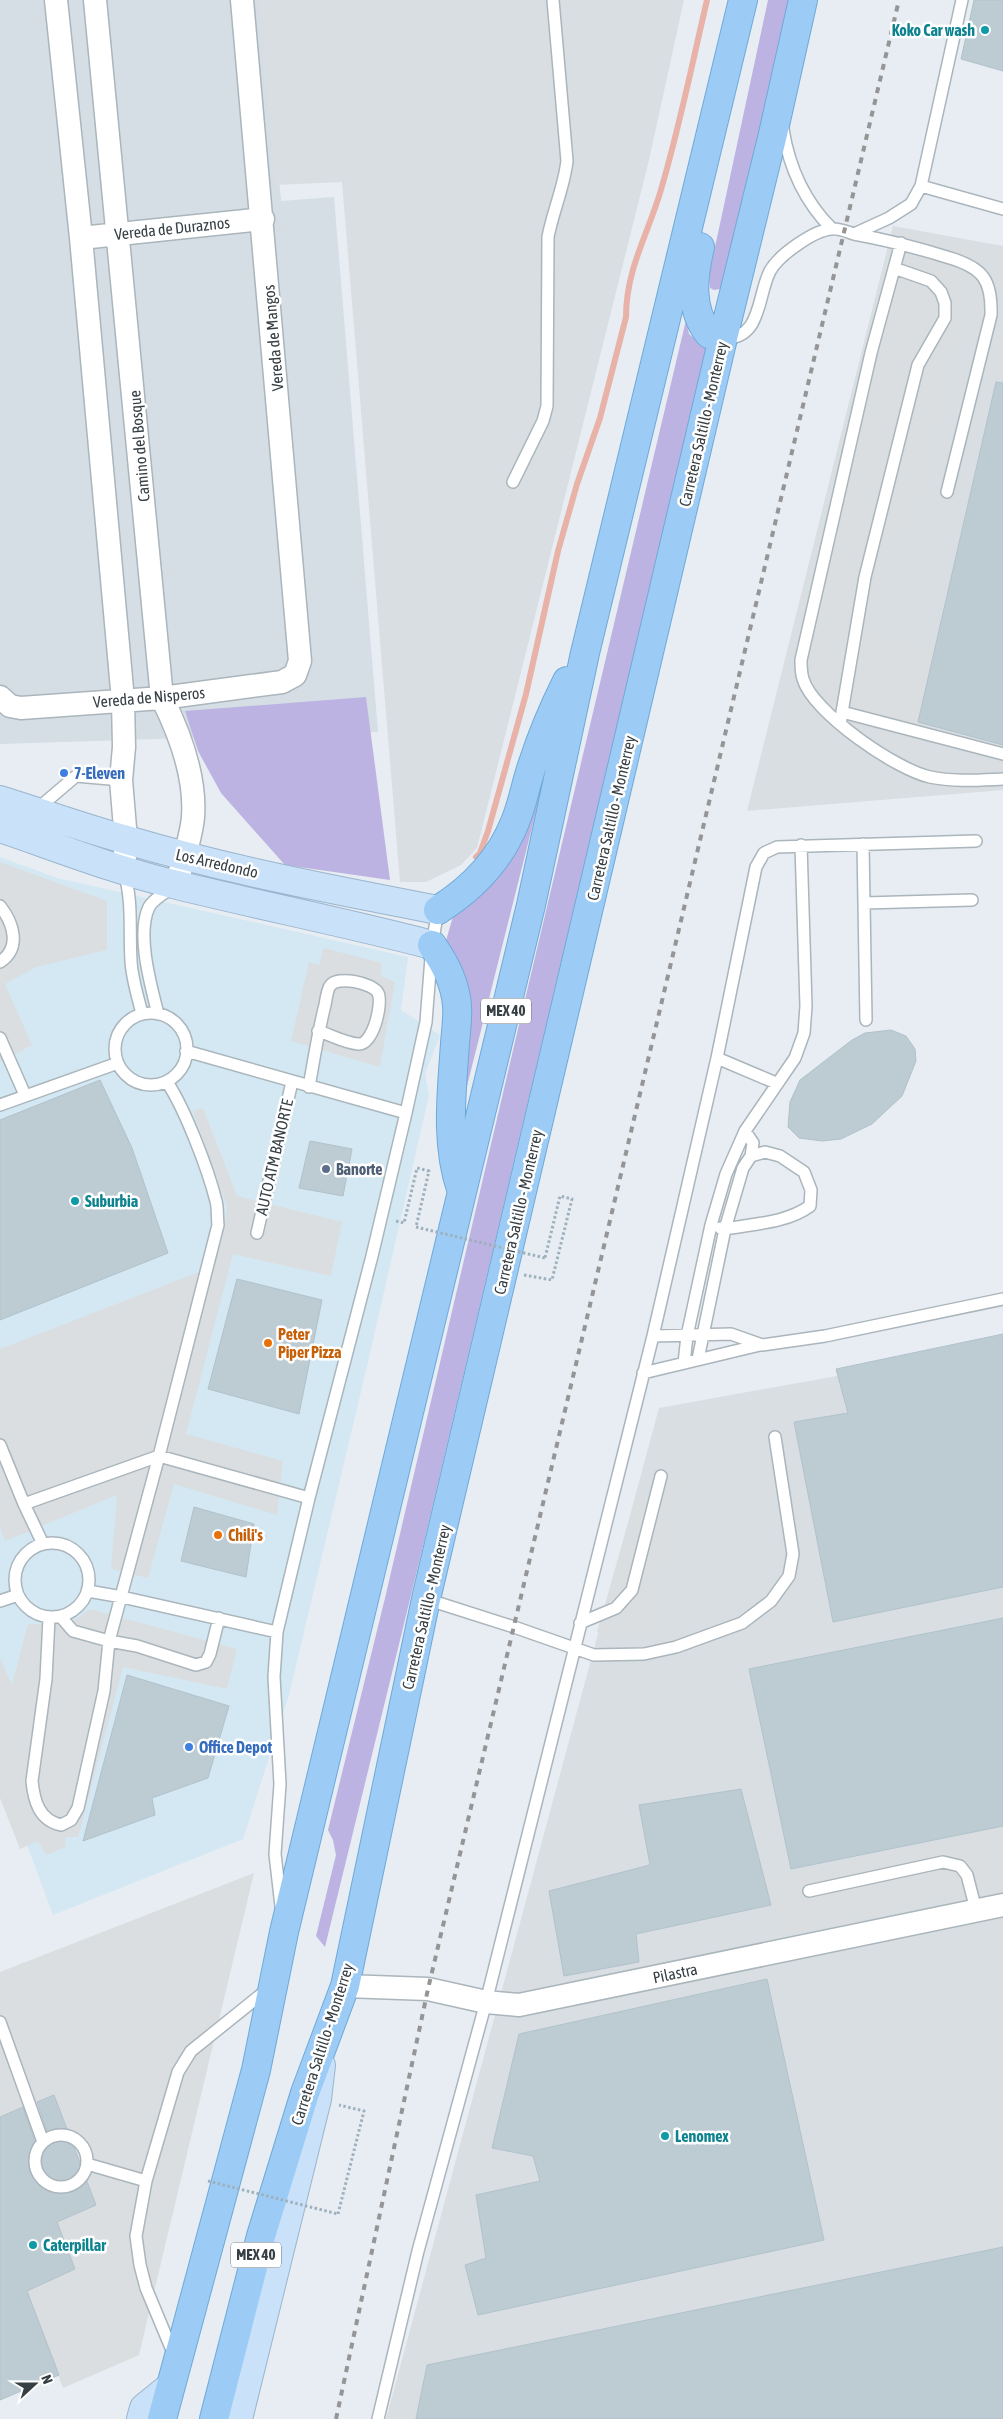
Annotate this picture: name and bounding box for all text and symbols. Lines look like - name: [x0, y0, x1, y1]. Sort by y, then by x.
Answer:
- place label: Koko Car wash: [892, 21, 975, 39]
- marker: Koko Car wash: [979, 24, 991, 36]
- street label: Vereda de Duraznos: [113, 213, 231, 243]
- street label: Vereda de Mangos: [259, 284, 288, 392]
- street label: Carretera Saltillo - Monterrey: [675, 339, 732, 509]
- street label: Camino del Bosque: [125, 389, 154, 503]
- street label: Vereda de Nisperos: [92, 683, 206, 712]
- street label: Carretera Saltillo - Monterrey: [583, 733, 640, 903]
- place label: 7-Eleven: [74, 764, 125, 782]
- marker: 7-Eleven: [58, 767, 70, 779]
- street label: Los Arredondo: [174, 845, 260, 881]
- road number: MEX 40: [481, 998, 531, 1024]
- street label: AUTO ATM BANORTE: [252, 1097, 296, 1217]
- street label: Carretera Saltillo - Monterrey: [490, 1127, 547, 1297]
- place label: Banorte: [336, 1160, 383, 1178]
- marker: Banorte: [320, 1163, 332, 1175]
- place label: Suburbia: [85, 1192, 138, 1210]
- marker: Suburbia: [69, 1195, 81, 1207]
- place label: Peter Piper Pizza: [278, 1325, 341, 1361]
- marker: Peter Piper Pizza: [262, 1337, 274, 1349]
- street label: Carretera Saltillo - Monterrey: [398, 1522, 455, 1692]
- place label: Chili's: [228, 1526, 263, 1544]
- marker: Chili's: [212, 1529, 224, 1541]
- place label: Office Depot: [199, 1738, 272, 1756]
- marker: Office Depot: [183, 1741, 195, 1753]
- street label: Pilastra: [651, 1960, 699, 1986]
- street label: Carretera Saltillo - Monterrey: [287, 1961, 358, 2127]
- place label: Lenomex: [675, 2127, 729, 2145]
- marker: Lenomex: [659, 2130, 671, 2142]
- place label: Caterpillar: [43, 2236, 106, 2254]
- marker: Caterpillar: [27, 2239, 39, 2251]
- road number: MEX 40: [231, 2242, 281, 2268]
- north arrow: [10, 2359, 60, 2409]
- text: N: [38, 2373, 56, 2386]

